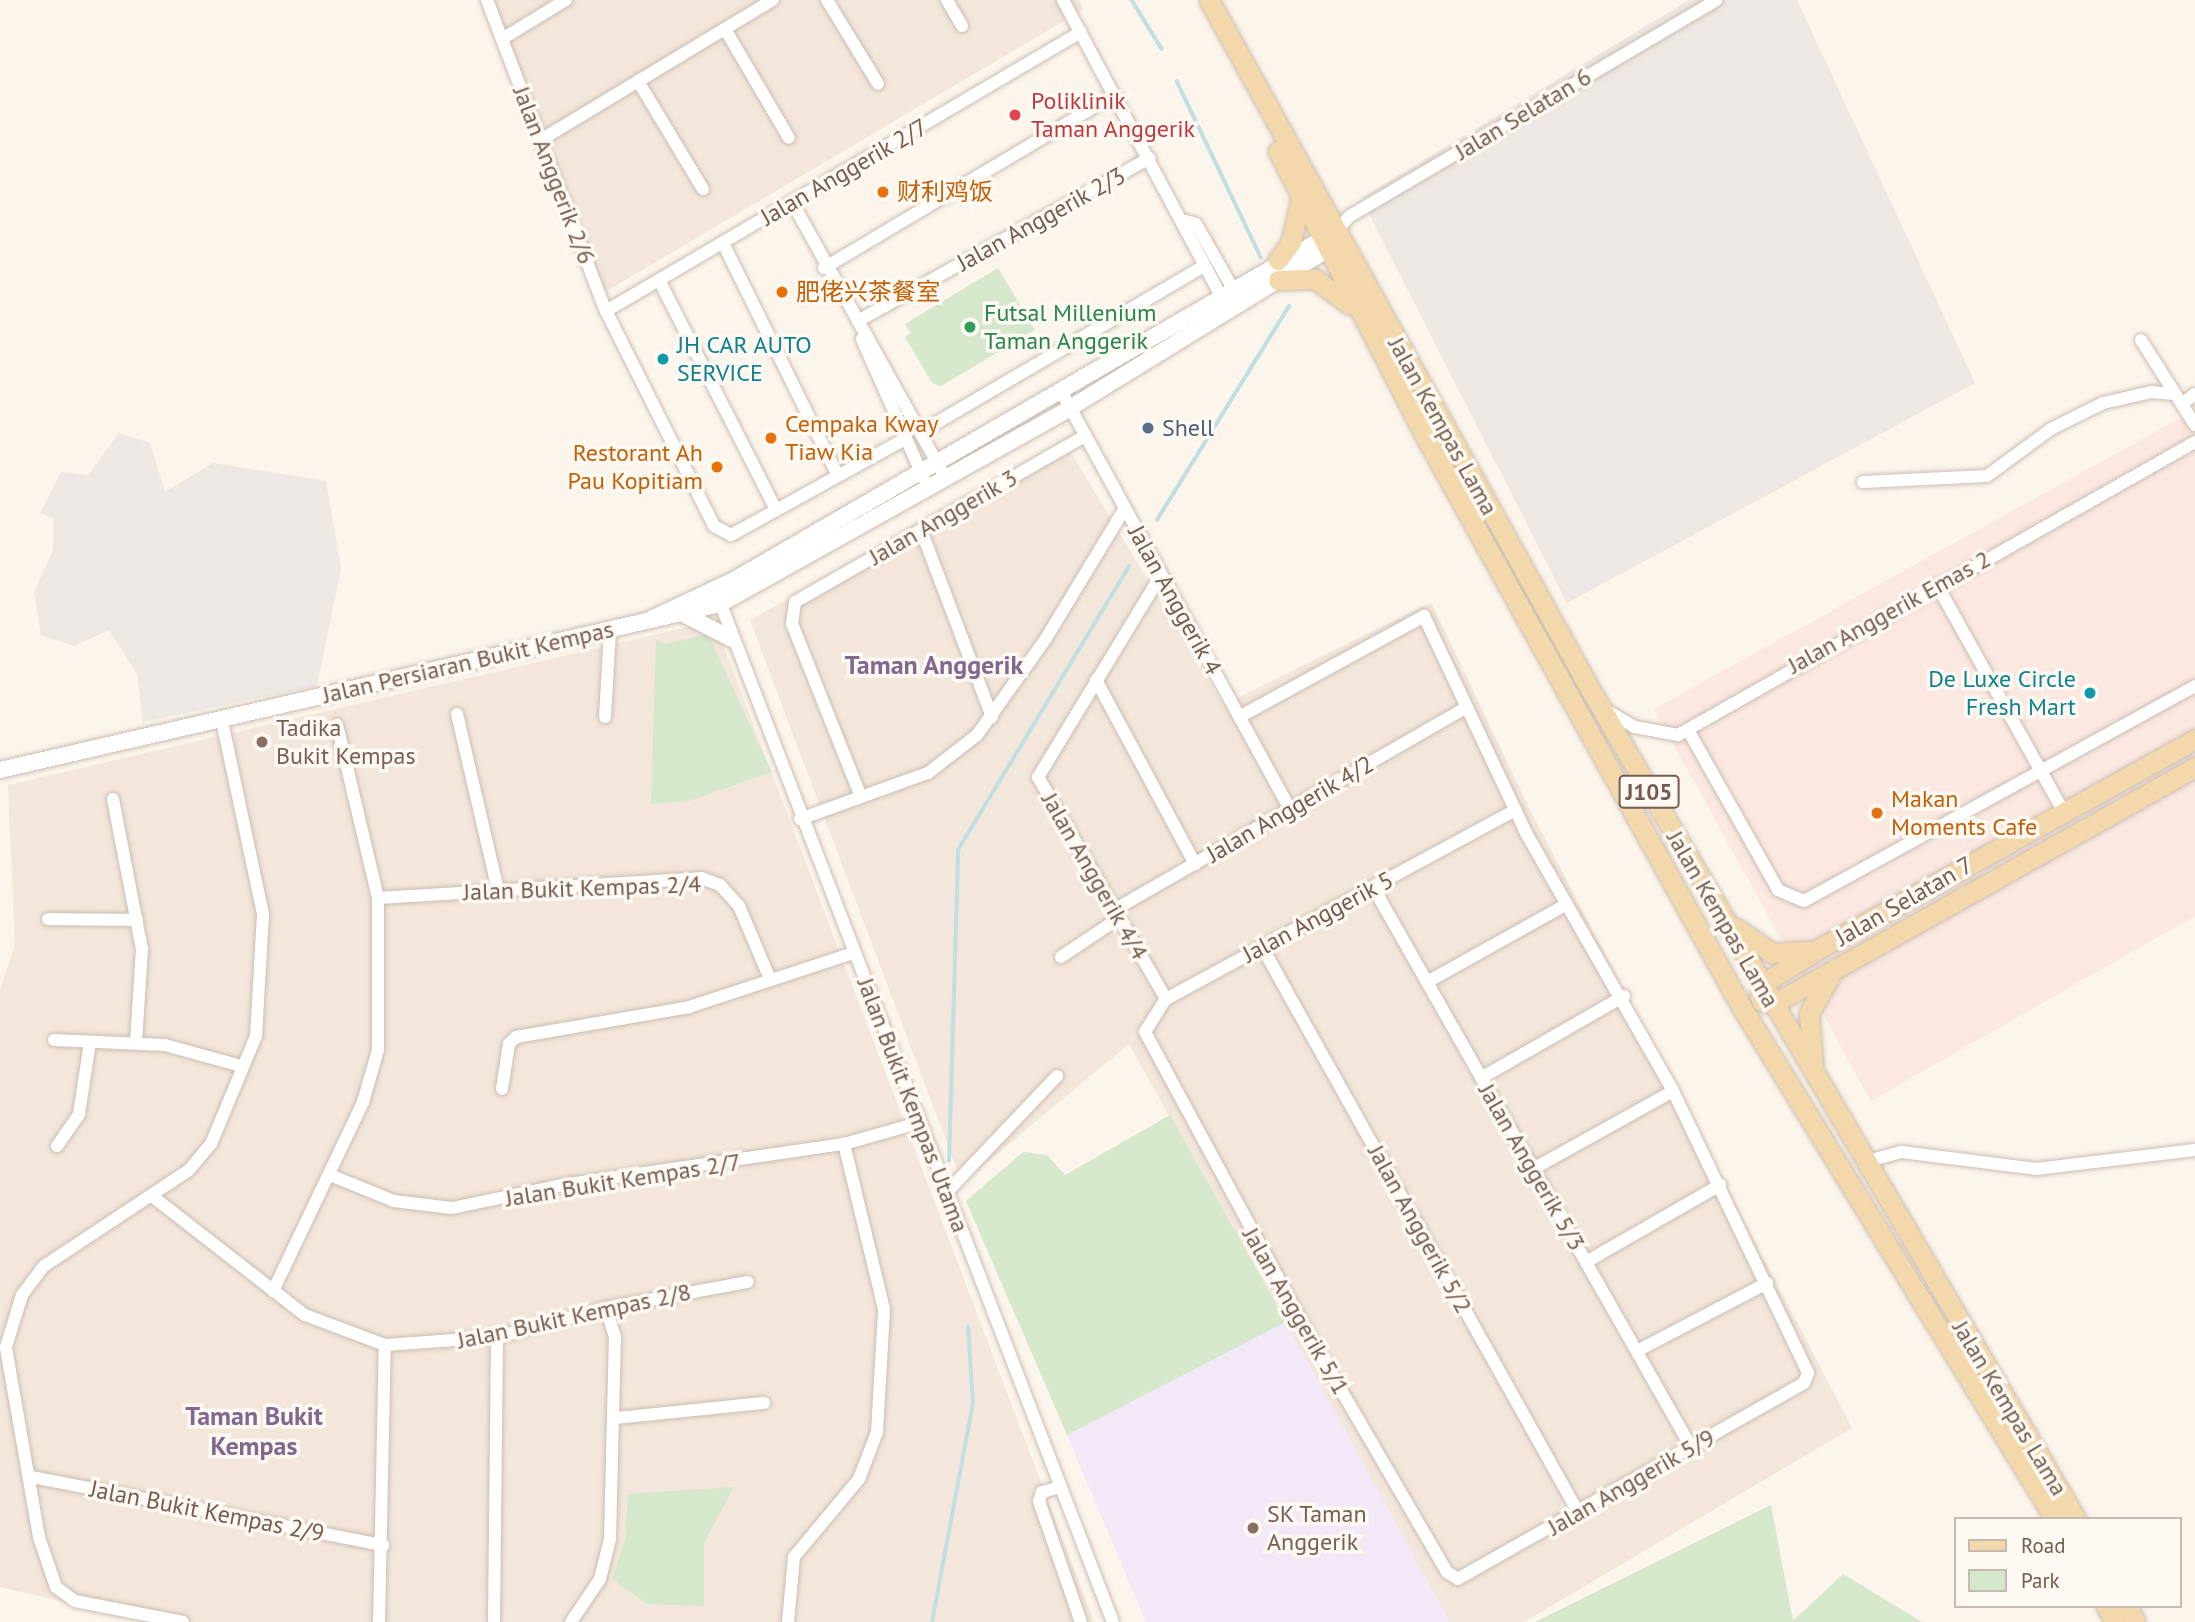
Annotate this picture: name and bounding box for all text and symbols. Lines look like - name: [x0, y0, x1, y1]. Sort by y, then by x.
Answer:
- street label: Jalan Selatan 6: [1450, 62, 1596, 166]
- street label: Jalan Anggerik 2/6: [507, 81, 601, 269]
- place label: Poliklinik Taman Anggerik: [1031, 87, 1196, 143]
- marker: Poliklinik Taman Anggerik: [1005, 105, 1025, 125]
- street label: Jalan Anggerik 2/7: [755, 112, 933, 232]
- street label: Jalan Anggerik 2/3: [951, 160, 1131, 278]
- place label: 财利鸡饭: [897, 178, 993, 206]
- marker: 财利鸡饭: [875, 184, 891, 200]
- place label: 肥佬兴茶餐室: [796, 278, 940, 306]
- marker: 肥佬兴茶餐室: [774, 284, 790, 300]
- place label: Futsal Millenium Taman Anggerik: [984, 299, 1157, 355]
- marker: Futsal Millenium Taman Anggerik: [962, 319, 978, 335]
- place label: JH CAR AUTO SERVICE: [677, 331, 813, 387]
- street label: Jalan Kempas Lama: [1382, 332, 1504, 520]
- marker: JH CAR AUTO SERVICE: [655, 351, 671, 367]
- place label: Cempaka Kway Tiaw Kia: [785, 410, 938, 466]
- place label: Shell: [1162, 414, 1214, 442]
- marker: Shell: [1140, 420, 1156, 436]
- marker: Cempaka Kway Tiaw Kia: [763, 430, 779, 446]
- place label: Restorant Ah Pau Kopitiam: [567, 439, 703, 495]
- marker: Restorant Ah Pau Kopitiam: [709, 459, 725, 475]
- street label: Jalan Anggerik 3: [863, 463, 1023, 571]
- street label: Jalan Anggerik 4: [1122, 520, 1228, 680]
- street label: Jalan Anggerik Emas 2: [1782, 544, 1996, 680]
- street label: Jalan Persiaran Bukit Kempas: [320, 614, 616, 710]
- district label: Taman Anggerik: [844, 649, 1024, 681]
- place label: De Luxe Circle Fresh Mart: [1928, 665, 2076, 721]
- marker: De Luxe Circle Fresh Mart: [2082, 685, 2098, 701]
- place label: Tadika Bukit Kempas: [276, 714, 416, 770]
- marker: Tadika Bukit Kempas: [254, 734, 270, 750]
- street label: Jalan Anggerik 4/2: [1201, 749, 1379, 869]
- road number: J105: [1618, 772, 1680, 812]
- place label: Makan Moments Cafe: [1891, 785, 2037, 841]
- street label: Jalan Anggerik 4/4: [1035, 787, 1155, 965]
- marker: Makan Moments Cafe: [1869, 805, 1885, 821]
- street label: Jalan Kempas Lama: [1661, 826, 1785, 1012]
- street label: Jalan Selatan 7: [1830, 850, 1978, 952]
- street label: Jalan Anggerik 5: [1237, 865, 1399, 969]
- street label: Jalan Bukit Kempas 2/4: [463, 869, 701, 907]
- street label: Jalan Bukit Kempas Utama: [851, 974, 975, 1236]
- street label: Jalan Anggerik 5/3: [1472, 1078, 1592, 1256]
- street label: Jalan Anggerik 5/2: [1361, 1139, 1479, 1319]
- street label: Jalan Bukit Kempas 2/7: [503, 1147, 743, 1213]
- street label: Jalan Anggerik 5/1: [1236, 1222, 1356, 1400]
- street label: Jalan Bukit Kempas 2/8: [455, 1277, 693, 1355]
- street label: Jalan Kempas Lama: [1946, 1315, 2074, 1501]
- district label: Taman Bukit Kempas: [185, 1400, 323, 1462]
- street label: Jalan Anggerik 5/9: [1542, 1422, 1720, 1542]
- street label: Jalan Bukit Kempas 2/9: [87, 1474, 327, 1548]
- place label: SK Taman Anggerik: [1267, 1500, 1368, 1556]
- legend: [1954, 1517, 2181, 1608]
- marker: SK Taman Anggerik: [1245, 1520, 1261, 1536]
- text: Road: [2021, 1532, 2065, 1559]
- text: Park: [2021, 1567, 2060, 1594]

